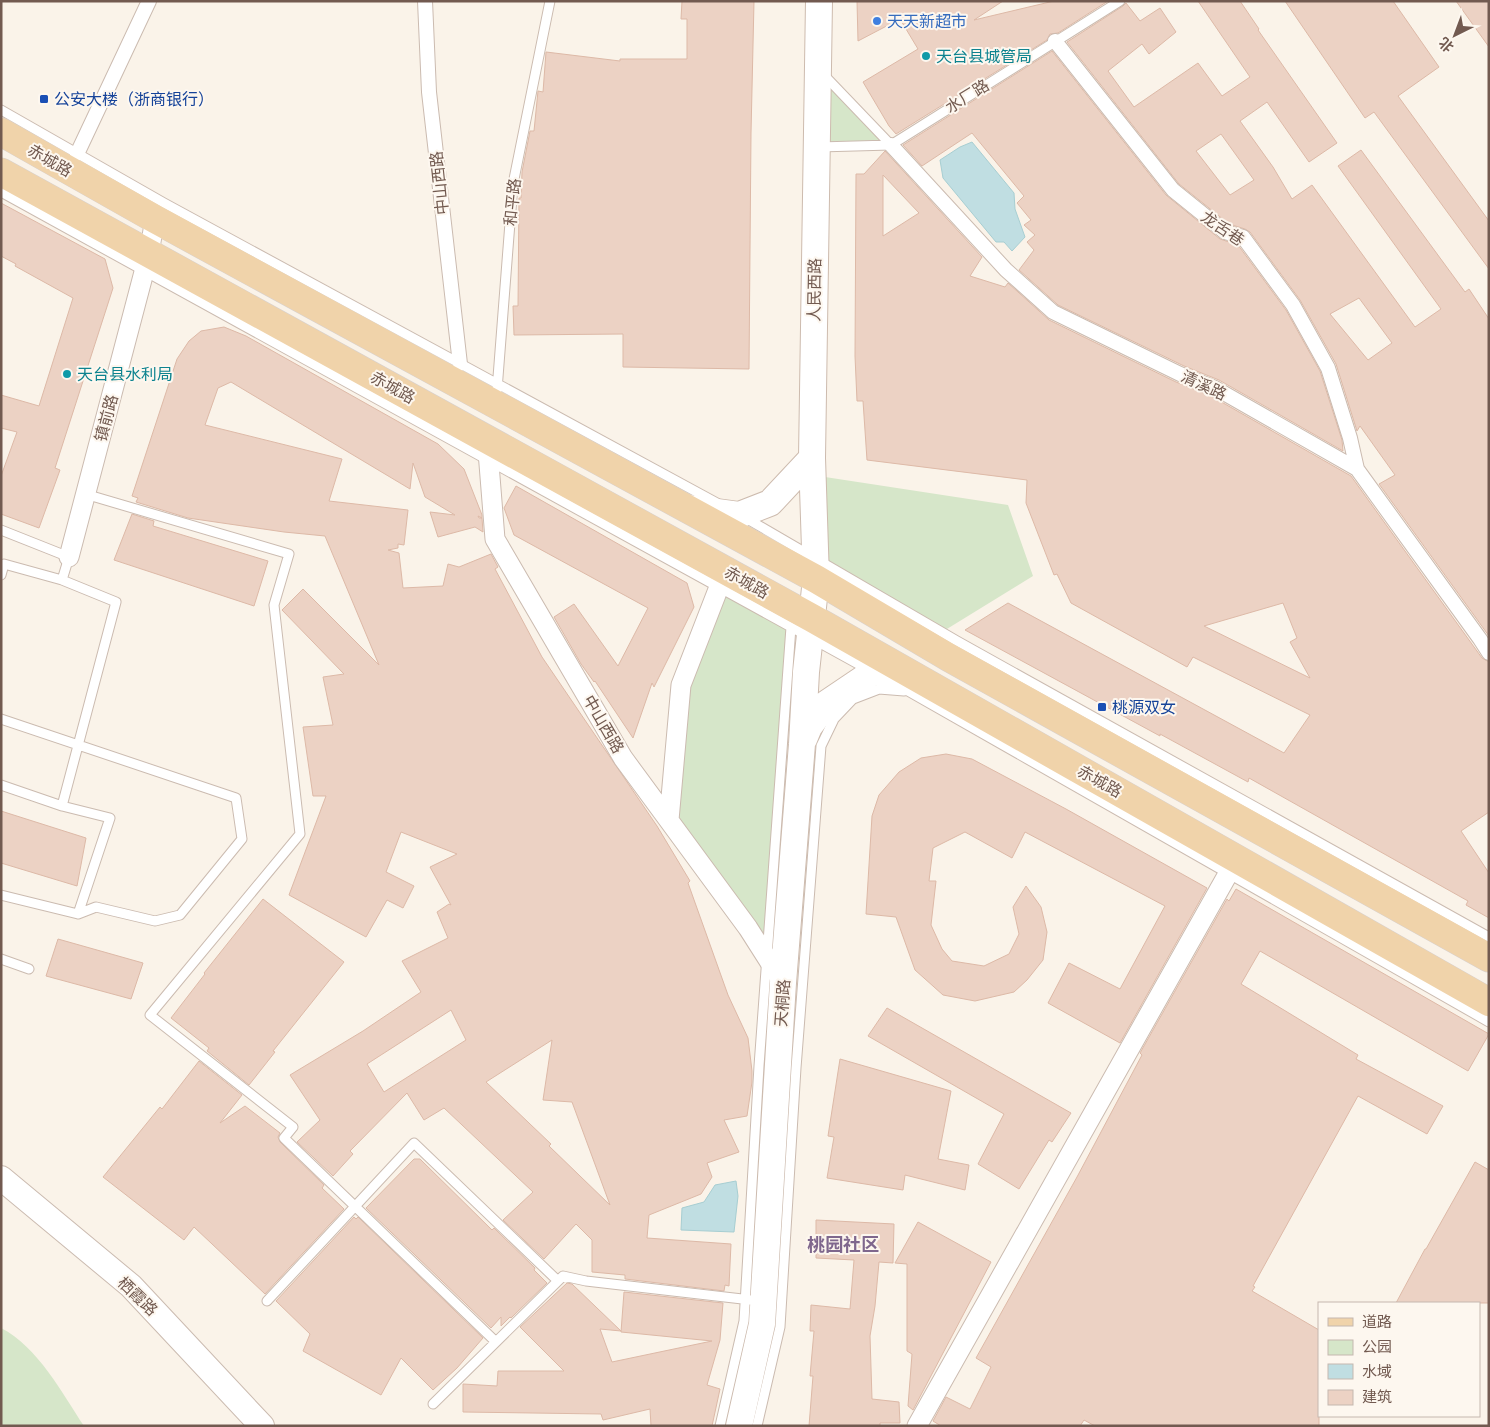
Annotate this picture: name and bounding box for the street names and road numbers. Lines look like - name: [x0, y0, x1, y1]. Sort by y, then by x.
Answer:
- street label: 水厂路: [942, 76, 992, 116]
- street label: 赤城路: [25, 141, 75, 180]
- street label: 中山西路: [428, 150, 451, 216]
- street label: 和平路: [502, 177, 523, 227]
- street label: 龙舌巷: [1198, 208, 1247, 249]
- street label: 人民西路: [805, 258, 824, 322]
- street label: 赤城路: [368, 368, 418, 407]
- street label: 清溪路: [1178, 368, 1229, 403]
- street label: 镇前路: [92, 393, 121, 444]
- street label: 赤城路: [722, 563, 772, 602]
- street label: 中山西路: [580, 692, 627, 756]
- street label: 赤城路: [1075, 762, 1125, 801]
- street label: 天桐路: [772, 978, 793, 1028]
- street label: 栖霞路: [114, 1274, 161, 1319]

